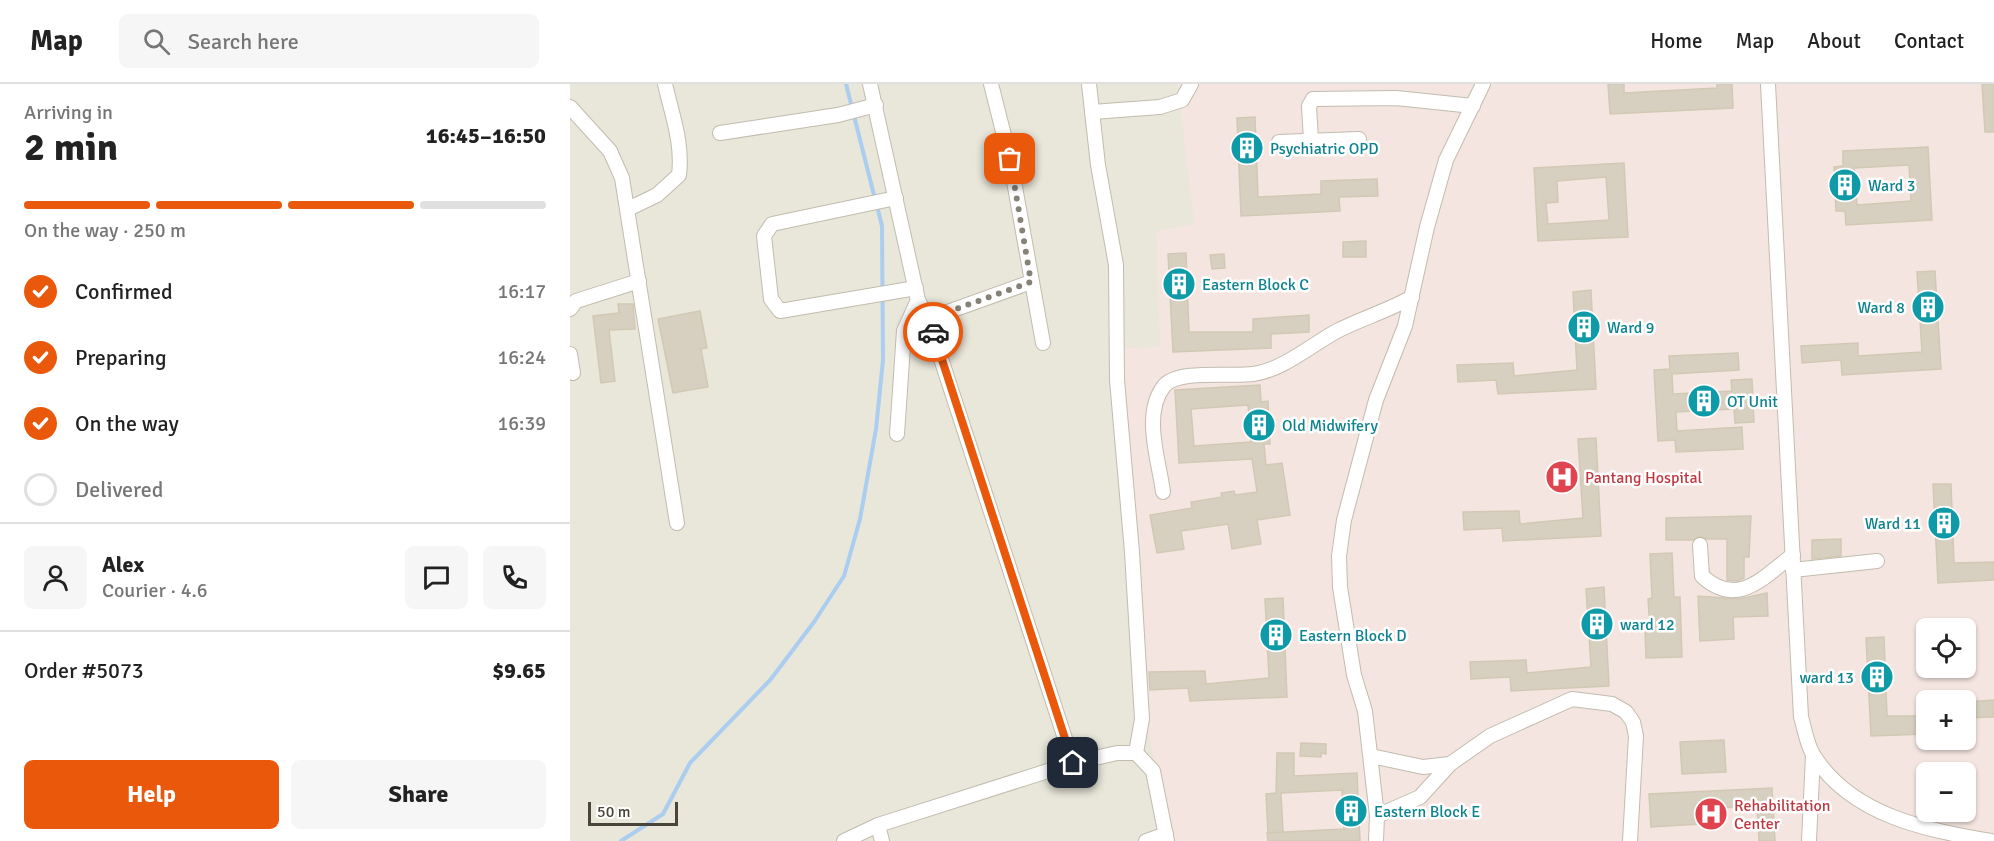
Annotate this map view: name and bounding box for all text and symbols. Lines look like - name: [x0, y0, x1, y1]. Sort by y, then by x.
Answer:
- search box: [119, 14, 539, 68]
- text: Map: [30, 24, 83, 58]
- icon: search: [140, 25, 173, 58]
- text: Search here: [188, 28, 299, 55]
- text: Home: [1650, 28, 1703, 54]
- text: Map: [1736, 28, 1774, 54]
- text: About: [1807, 28, 1861, 54]
- text: Contact: [1894, 28, 1964, 54]
- text: Arriving in: [24, 100, 113, 125]
- text: 16:45–16:50: [426, 122, 546, 149]
- text: 2 min: [24, 123, 118, 171]
- building icon: Psychiatric OPD: [1229, 130, 1265, 166]
- pin: [984, 133, 1035, 184]
- place label: Psychiatric OPD: [1270, 139, 1379, 159]
- icon: bag: [993, 142, 1026, 175]
- building icon: Ward 3: [1827, 167, 1863, 203]
- place label: Ward 3: [1868, 176, 1916, 196]
- text: On the way · 250 m: [24, 218, 186, 243]
- building icon: Eastern Block C: [1161, 266, 1197, 302]
- icon: check: [24, 275, 57, 308]
- place label: Eastern Block C: [1202, 275, 1309, 295]
- text: Confirmed: [75, 278, 173, 305]
- text: 16:17: [497, 279, 546, 304]
- building icon: Ward 8: [1910, 289, 1946, 325]
- place label: Ward 8: [1857, 298, 1905, 318]
- courier: [903, 302, 963, 362]
- building icon: Ward 9: [1566, 309, 1602, 345]
- icon: car: [917, 316, 950, 349]
- place label: Ward 9: [1607, 318, 1655, 338]
- icon: check: [24, 341, 57, 374]
- text: Preparing: [75, 344, 167, 371]
- text: 16:24: [497, 345, 546, 370]
- building icon: OT Unit: [1686, 383, 1722, 419]
- place label: OT Unit: [1727, 392, 1778, 412]
- icon: check: [24, 407, 57, 440]
- building icon: Old Midwifery: [1241, 407, 1277, 443]
- text: On the way: [75, 410, 179, 437]
- text: 16:39: [497, 411, 546, 436]
- place label: Old Midwifery: [1282, 416, 1378, 436]
- hospital icon: Pantang Hospital: [1544, 459, 1580, 495]
- place label: Pantang Hospital: [1585, 468, 1703, 488]
- text: Delivered: [75, 476, 163, 503]
- building icon: Ward 11: [1926, 505, 1962, 541]
- place label: Ward 11: [1865, 514, 1921, 534]
- button: person: [24, 546, 87, 609]
- button: chat: [405, 546, 468, 609]
- button: phone: [483, 546, 546, 609]
- text: Alex: [102, 551, 144, 578]
- text: Courier · 4.6: [102, 578, 208, 603]
- building icon: ward 12: [1579, 606, 1615, 642]
- place label: ward 12: [1620, 615, 1675, 635]
- building icon: Eastern Block D: [1258, 617, 1294, 653]
- map controls: [1916, 618, 1976, 822]
- button: locate: [1916, 618, 1976, 678]
- place label: Eastern Block D: [1299, 626, 1407, 646]
- text: Order #5073: [24, 657, 144, 684]
- text: $9.65: [492, 657, 546, 684]
- building icon: ward 13: [1859, 659, 1895, 695]
- place label: ward 13: [1799, 668, 1854, 688]
- button: +: [1916, 690, 1976, 750]
- pin: [1047, 737, 1098, 788]
- icon: home: [1056, 746, 1089, 779]
- button: Help: [24, 760, 279, 829]
- button: Share: [291, 760, 546, 829]
- button: −: [1916, 762, 1976, 822]
- building icon: Eastern Block E: [1333, 793, 1369, 829]
- hospital icon: Rehabilitation Center: [1693, 796, 1729, 832]
- place label: Rehabilitation Center: [1734, 796, 1831, 834]
- scale bar: [588, 799, 678, 826]
- text: 50 m: [597, 802, 631, 822]
- place label: Eastern Block E: [1374, 802, 1480, 822]

